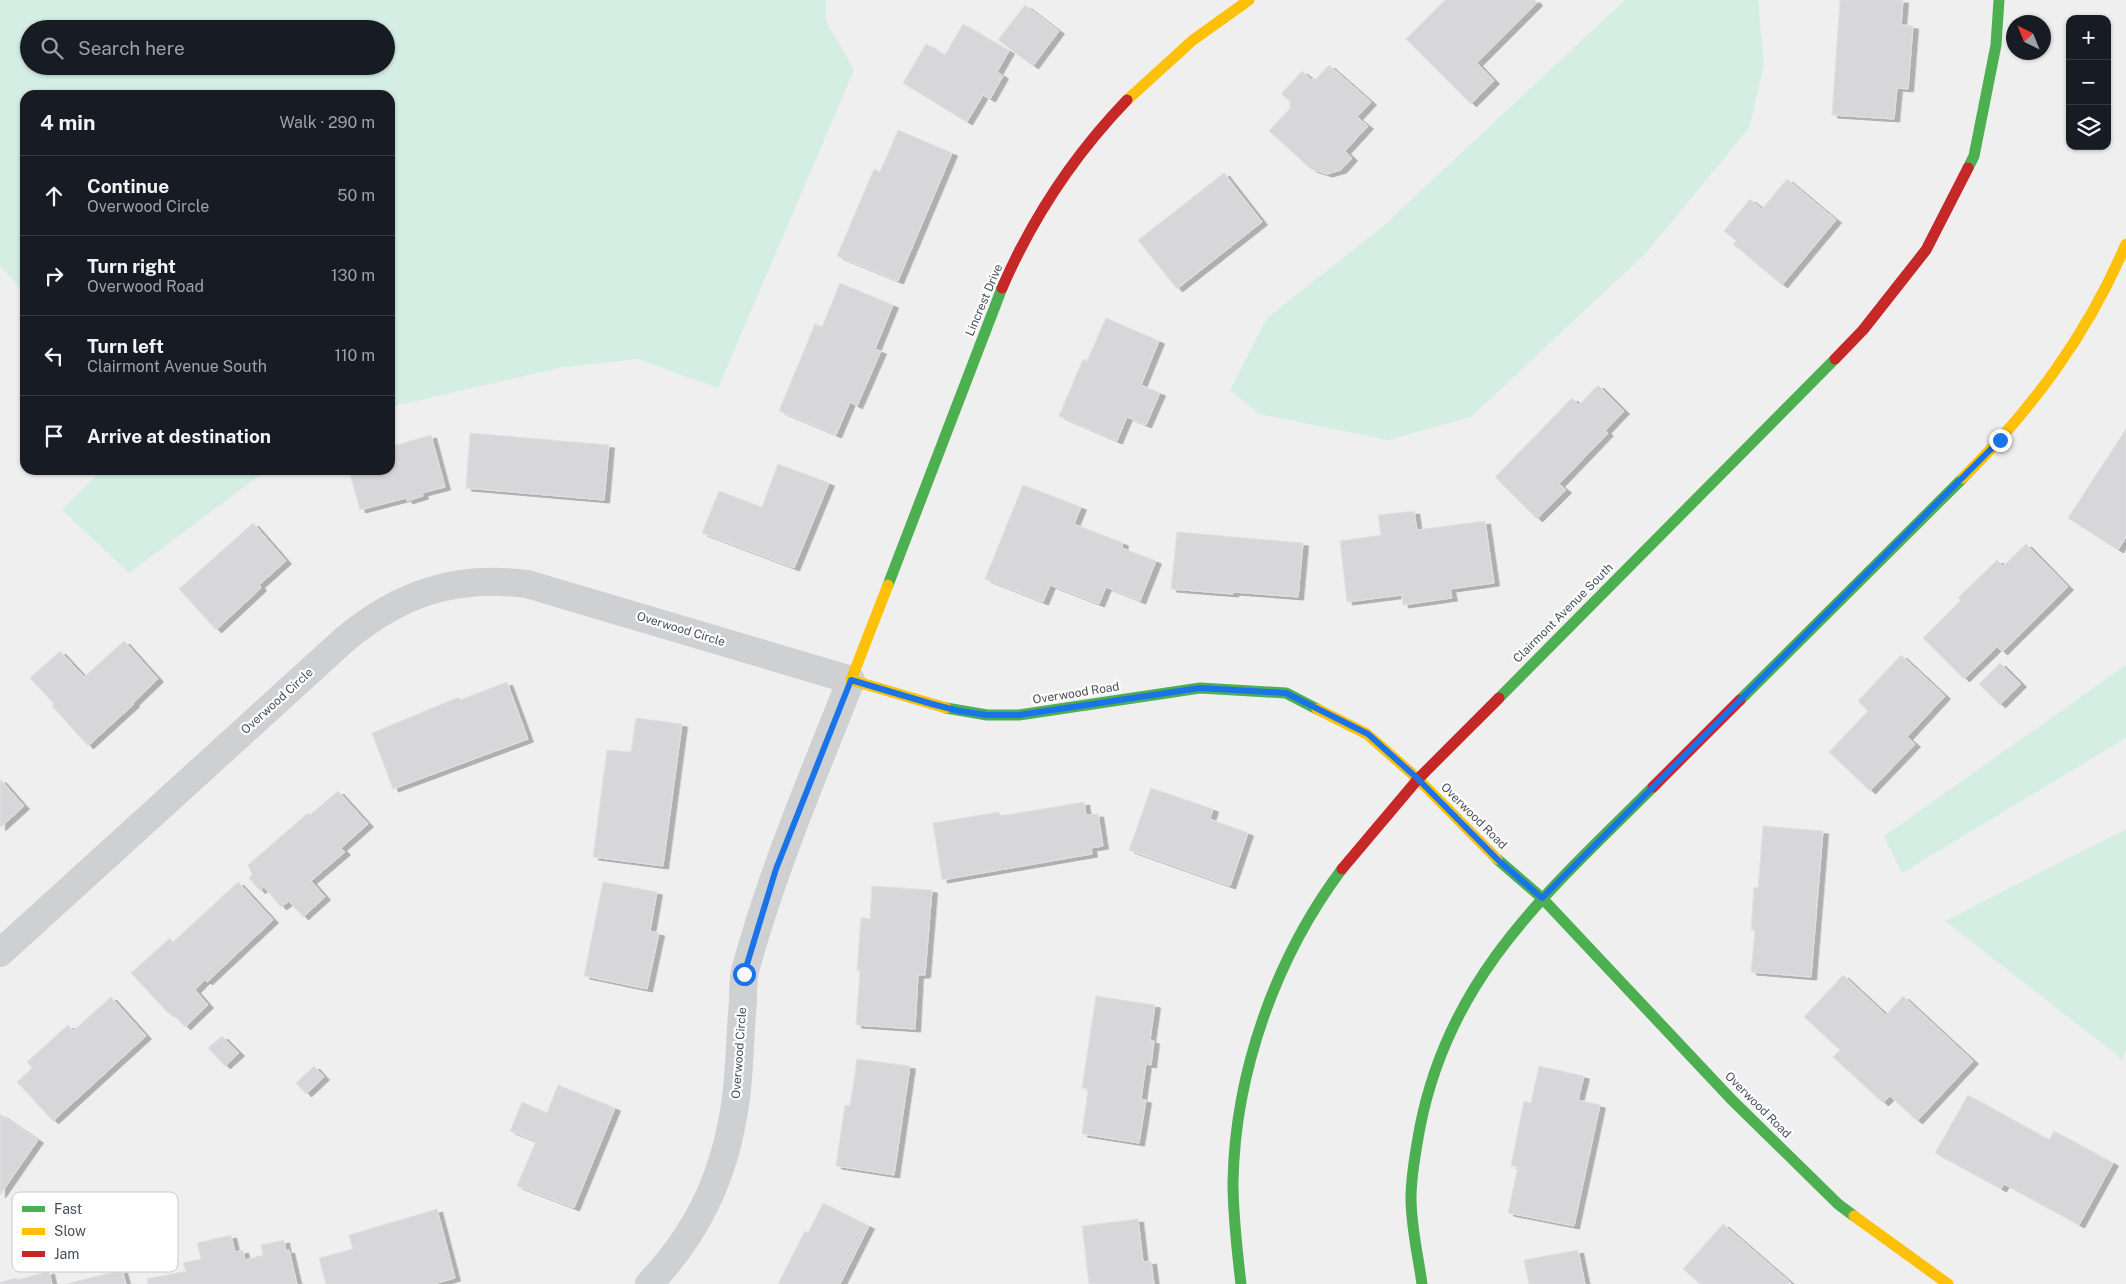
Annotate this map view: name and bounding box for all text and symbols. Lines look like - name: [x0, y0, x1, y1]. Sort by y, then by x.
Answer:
- north arrow: [2006, 15, 2051, 60]
- map controls: [2066, 15, 2111, 150]
- button: +: [2066, 15, 2111, 60]
- search box: [20, 20, 395, 75]
- icon: search: [38, 34, 66, 62]
- text: Search here: [78, 37, 185, 59]
- button: −: [2066, 60, 2111, 105]
- button: layers: [2066, 105, 2111, 150]
- text: 4 min: [40, 110, 95, 135]
- text: Walk · 290 m: [280, 113, 375, 132]
- text: Continue: [87, 175, 169, 197]
- icon: ahead: [40, 182, 68, 210]
- text: 50 m: [337, 186, 375, 205]
- text: Overwood Circle: [87, 197, 209, 216]
- text: Turn right: [87, 255, 176, 277]
- icon: right: [40, 262, 68, 290]
- street label: Lincrest Drive: [963, 262, 1006, 338]
- text: 130 m: [331, 266, 375, 285]
- text: Overwood Road: [87, 277, 204, 296]
- text: Turn left: [87, 335, 164, 357]
- icon: left: [40, 342, 68, 370]
- text: 110 m: [334, 346, 375, 365]
- text: Clairmont Avenue South: [87, 357, 267, 376]
- icon: arrive: [40, 422, 68, 450]
- text: Arrive at destination: [87, 425, 271, 447]
- route end: [1989, 429, 2012, 452]
- street label: Clairmont Avenue South: [1510, 560, 1616, 666]
- street label: Overwood Circle: [635, 609, 727, 649]
- street label: Overwood Circle: [238, 665, 316, 737]
- street label: Overwood Road: [1032, 679, 1120, 707]
- street label: Overwood Road: [1438, 780, 1510, 852]
- route start: [733, 963, 756, 986]
- street label: Overwood Circle: [729, 1007, 749, 1099]
- street label: Overwood Road: [1722, 1069, 1794, 1141]
- legend: [12, 1192, 178, 1272]
- text: Fast: [54, 1201, 82, 1217]
- text: Slow: [54, 1223, 86, 1239]
- text: Jam: [54, 1246, 79, 1262]

